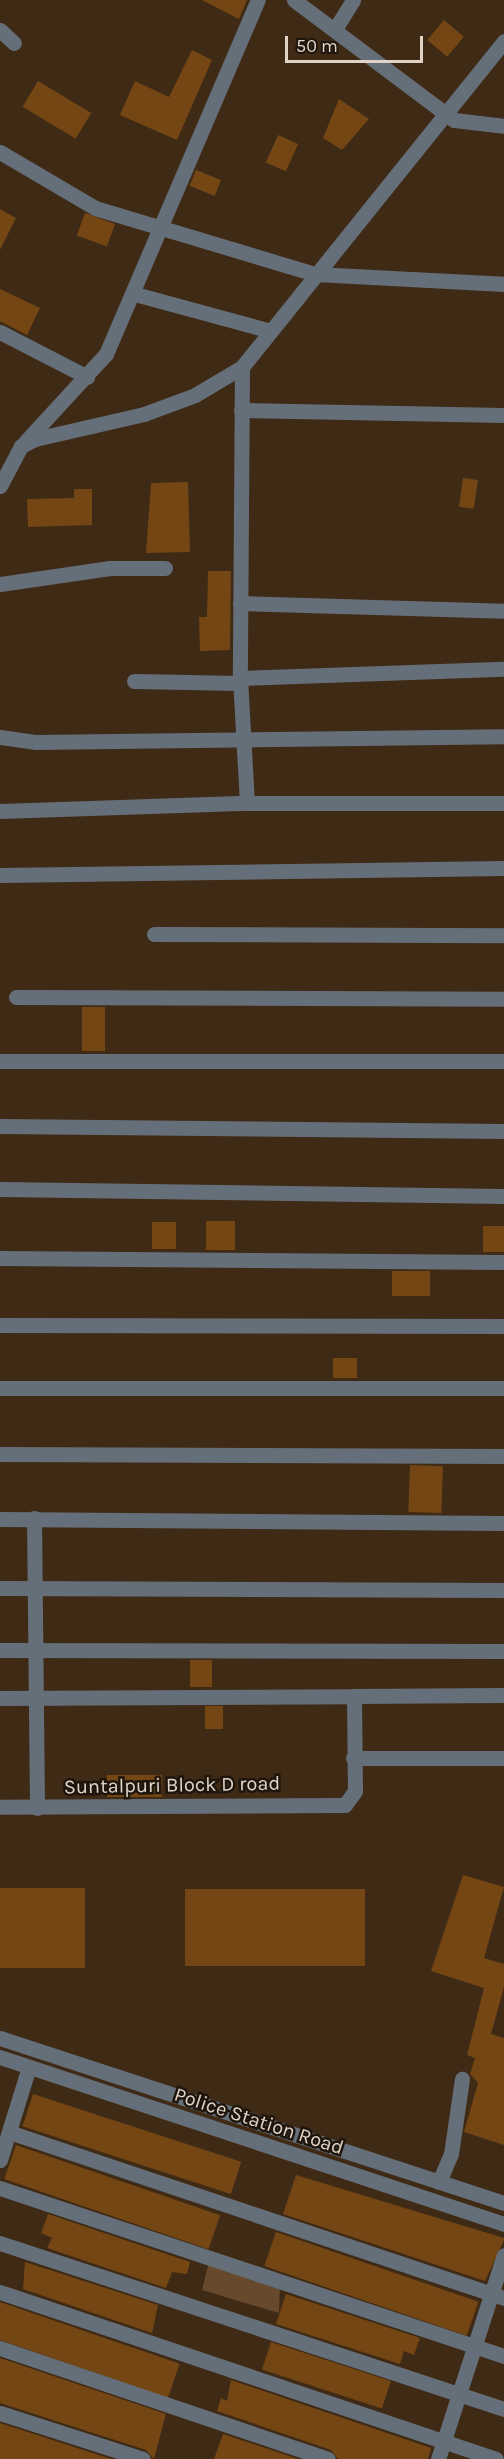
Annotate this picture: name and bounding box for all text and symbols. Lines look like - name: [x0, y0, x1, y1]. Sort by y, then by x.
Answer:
- scale bar: [288, 24, 426, 62]
- text: 50 m: [296, 35, 338, 57]
- street label: Suntalpuri Block D road: [64, 1771, 280, 1799]
- street label: Police Station Road: [171, 2082, 347, 2160]

